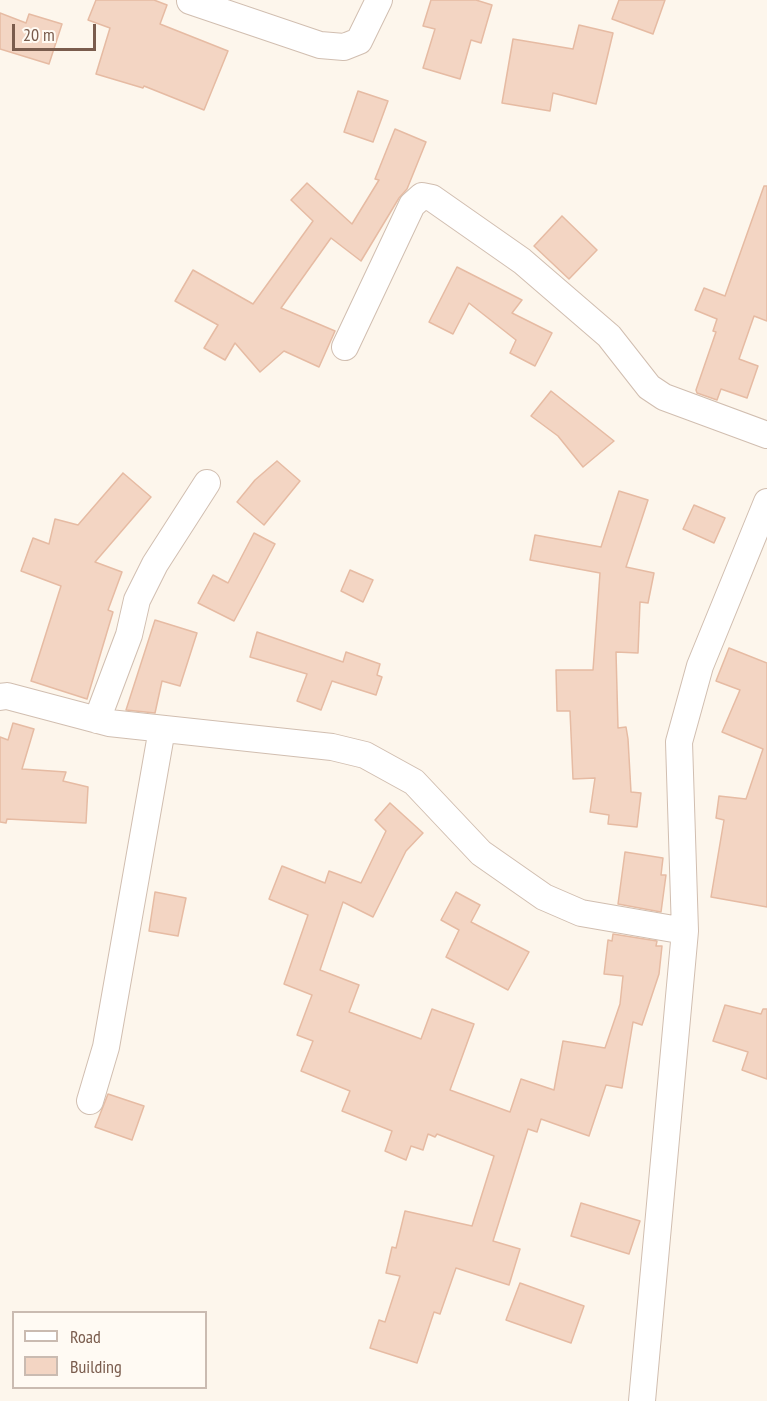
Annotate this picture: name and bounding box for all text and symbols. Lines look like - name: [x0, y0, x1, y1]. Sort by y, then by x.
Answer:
- scale bar: [15, 12, 99, 50]
- text: 20 m: [23, 23, 55, 46]
- legend: [12, 1311, 207, 1389]
- text: Road: [70, 1325, 101, 1348]
- text: Building: [70, 1355, 122, 1378]

